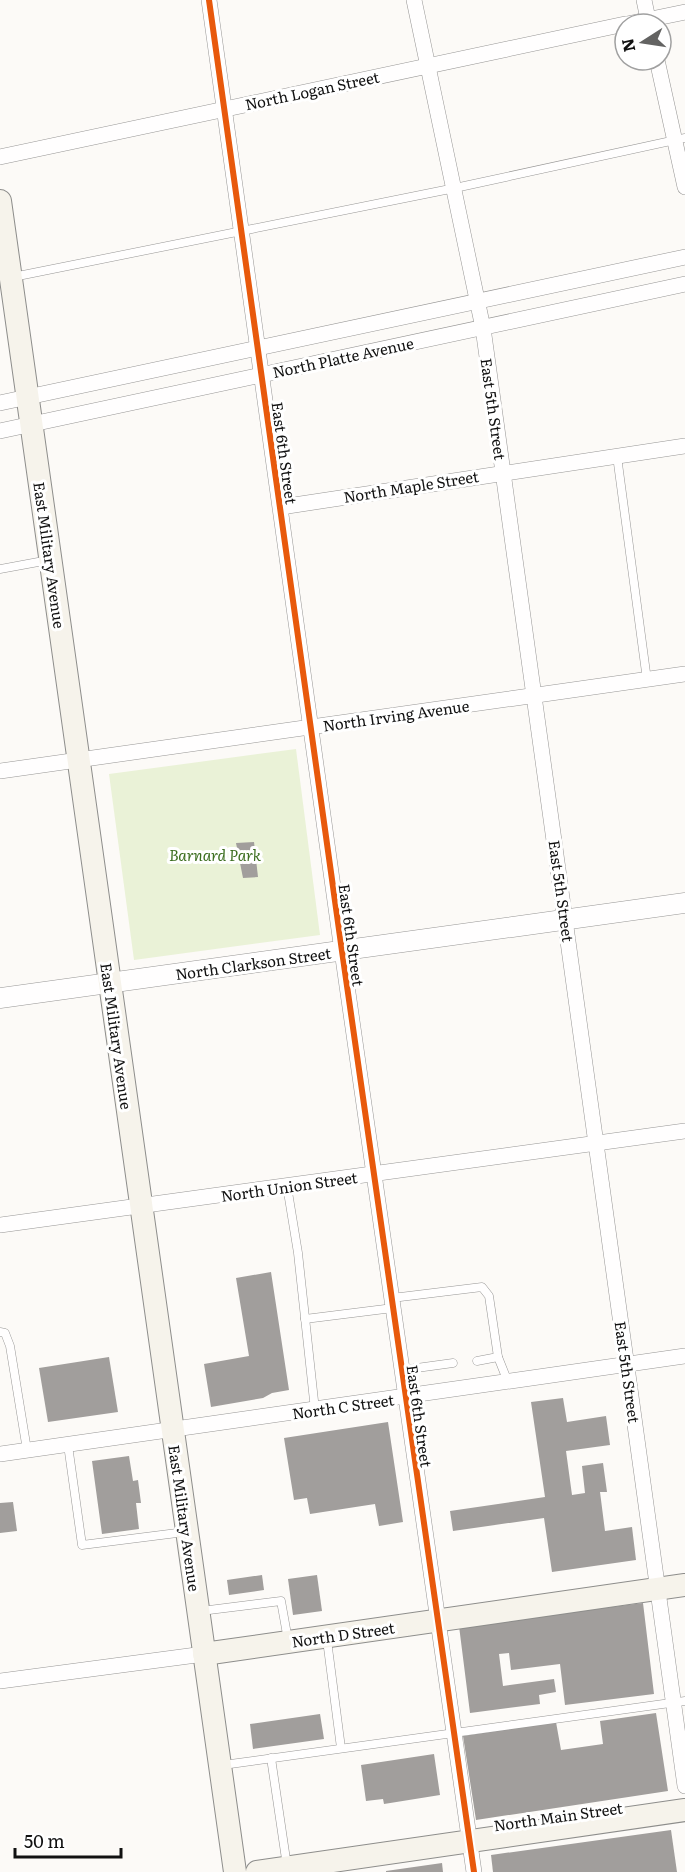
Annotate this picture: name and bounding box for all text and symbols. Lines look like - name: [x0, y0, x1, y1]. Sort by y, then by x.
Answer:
- north arrow: [613, 12, 673, 72]
- text: N: [614, 36, 640, 54]
- street label: North Logan Street: [243, 65, 381, 115]
- street label: North Platte Avenue: [270, 331, 416, 383]
- street label: East 5th Street: [475, 357, 513, 461]
- street label: East 6th Street: [266, 400, 304, 506]
- street label: North Maple Street: [342, 464, 480, 508]
- street label: East Military Avenue: [28, 480, 72, 630]
- street label: North Irving Avenue: [321, 693, 471, 737]
- street label: East 5th Street: [543, 839, 581, 943]
- park label: Barnard Park: [169, 843, 262, 866]
- street label: East 6th Street: [333, 882, 371, 988]
- street label: North Clarkson Street: [174, 941, 332, 985]
- street label: East Military Avenue: [95, 961, 139, 1111]
- street label: North Union Street: [219, 1165, 359, 1207]
- street label: East 5th Street: [609, 1320, 647, 1424]
- street label: East 6th Street: [401, 1363, 439, 1469]
- street label: North C Street: [290, 1387, 396, 1425]
- street label: East Military Avenue: [163, 1443, 207, 1593]
- street label: North D Street: [290, 1615, 396, 1653]
- street label: North Main Street: [492, 1796, 624, 1836]
- scale bar: [15, 1821, 122, 1859]
- text: 50 m: [24, 1827, 65, 1854]

